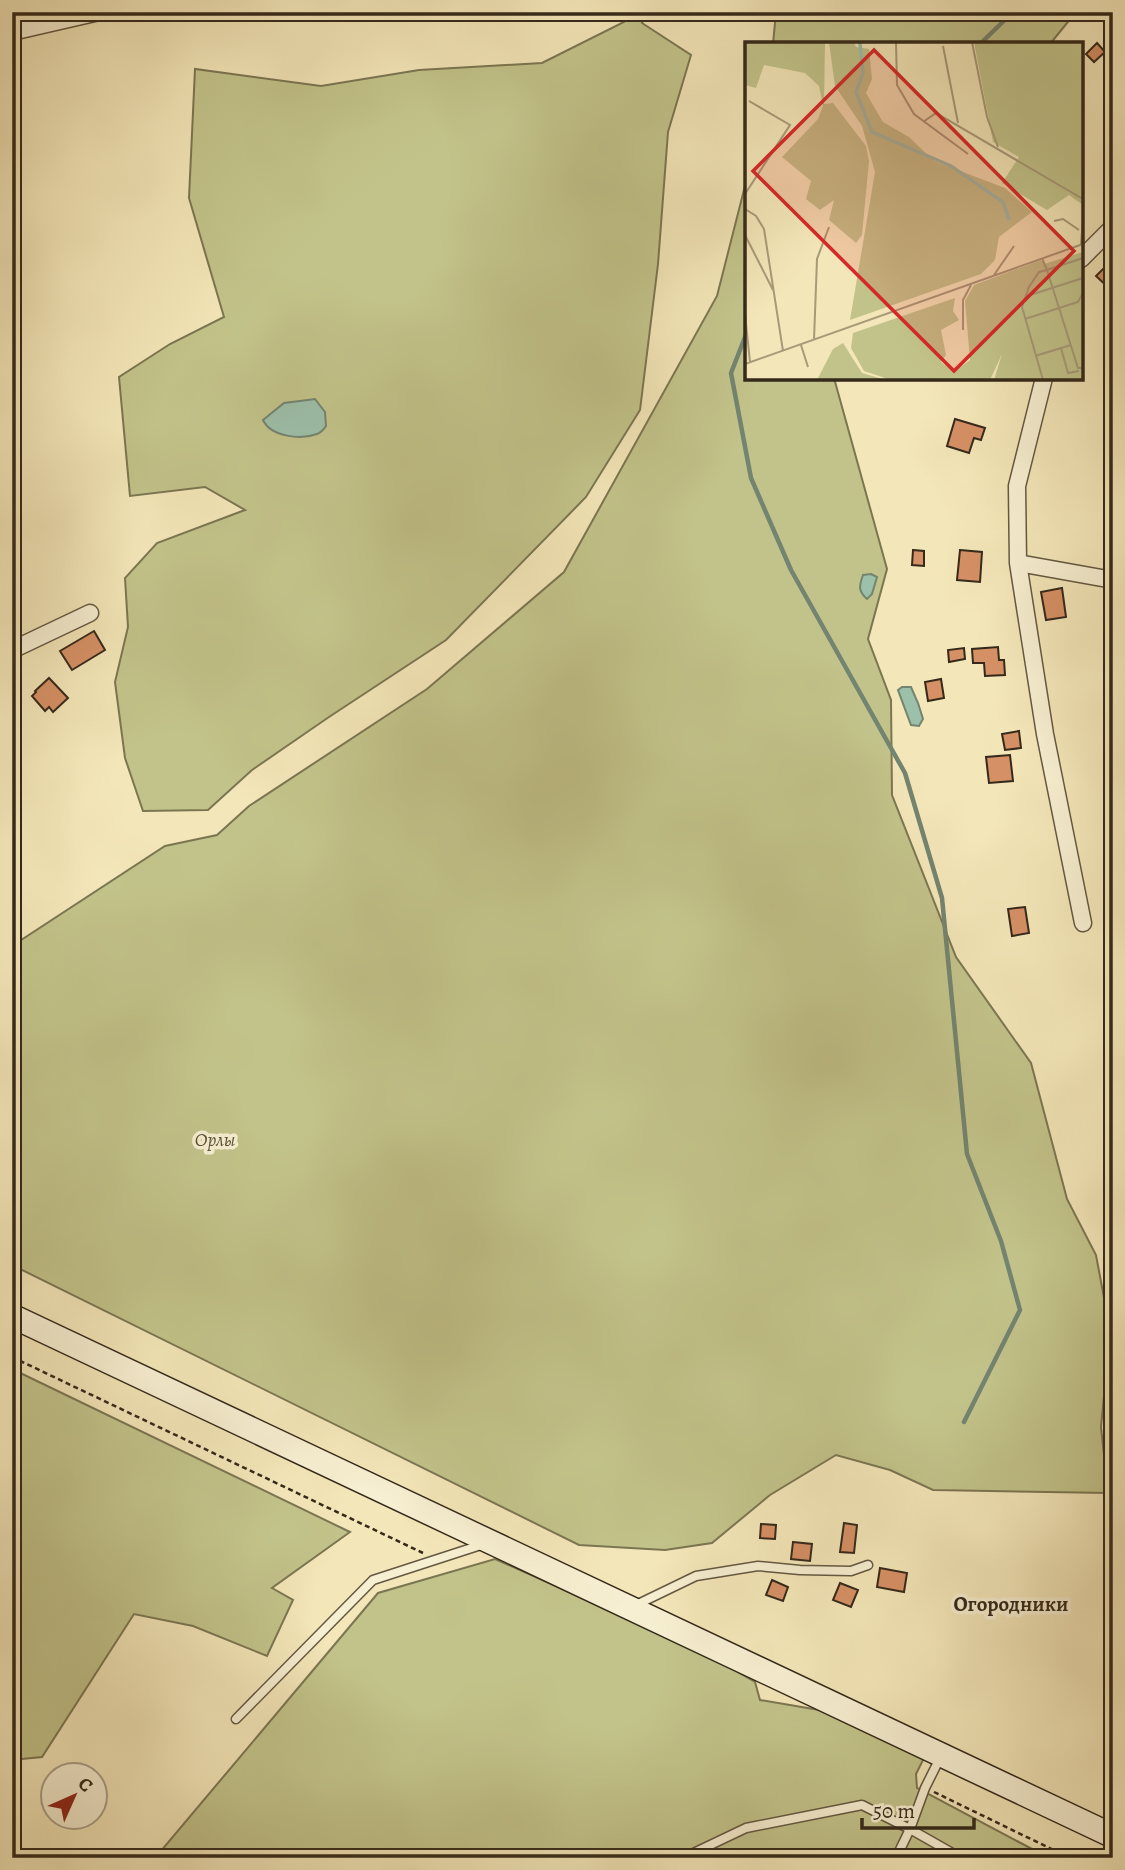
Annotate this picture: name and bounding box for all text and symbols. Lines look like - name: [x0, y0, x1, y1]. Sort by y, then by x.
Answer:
- inset map: [745, 42, 1083, 380]
- park label: Орлы: [195, 1127, 235, 1153]
- district label: Огородники: [953, 1590, 1069, 1618]
- north arrow: [38, 1762, 108, 1832]
- text: С: [72, 1771, 99, 1798]
- scale bar: [862, 1786, 974, 1830]
- text: 50 m: [873, 1797, 915, 1825]

